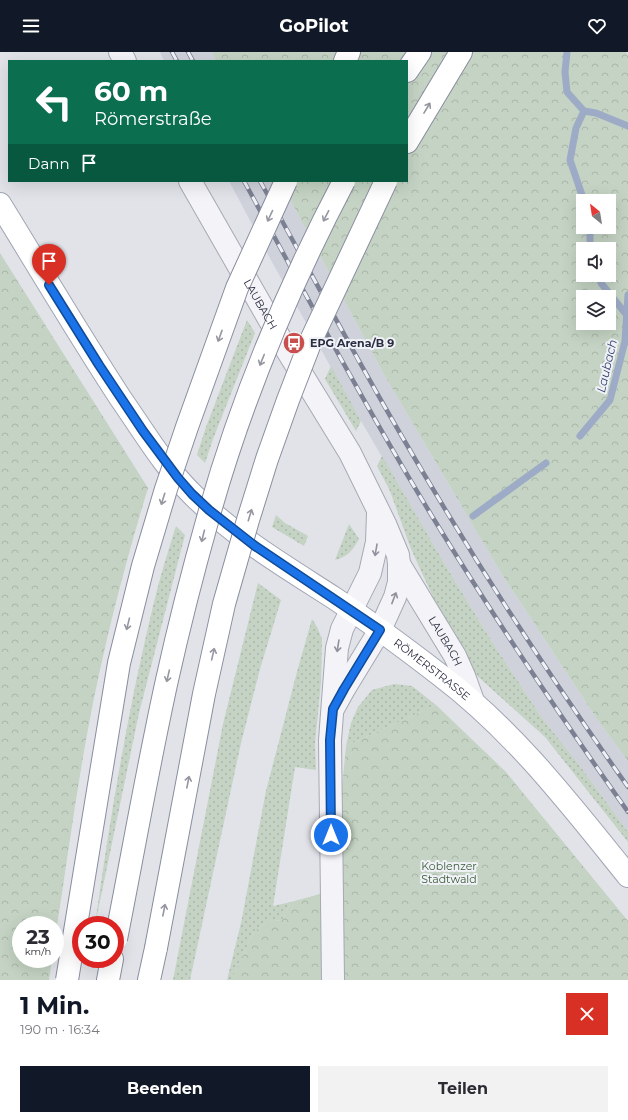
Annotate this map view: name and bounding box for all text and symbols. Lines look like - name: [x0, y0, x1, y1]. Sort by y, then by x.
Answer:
- icon: menu: [20, 15, 42, 37]
- text: GoPilot: [279, 15, 349, 37]
- icon: heart: [586, 15, 608, 37]
- text: 60 m: [94, 74, 168, 108]
- icon: left: [28, 76, 80, 128]
- one-way arrow: [423, 102, 431, 114]
- text: Römerstraße: [94, 108, 212, 130]
- icon: arrive: [78, 152, 100, 174]
- text: Dann: [28, 154, 70, 173]
- north arrow: [576, 194, 616, 234]
- map controls: [576, 194, 616, 330]
- one-way arrow: [322, 209, 329, 221]
- one-way arrow: [266, 210, 273, 222]
- button: sound: [576, 242, 616, 282]
- pin: [32, 244, 66, 285]
- icon: arrive: [38, 250, 60, 272]
- street label: LAUBACH: [241, 277, 280, 332]
- button: layers: [576, 290, 616, 330]
- one-way arrow: [215, 330, 223, 342]
- bus stop icon: EPG Arena/B 9: [281, 330, 307, 356]
- place label: EPG Arena/B 9: [310, 336, 394, 350]
- water label: Laubach: [593, 338, 620, 394]
- one-way arrow: [258, 354, 266, 366]
- one-way arrow: [159, 492, 166, 505]
- one-way arrow: [247, 509, 254, 522]
- one-way arrow: [199, 530, 207, 543]
- one-way arrow: [371, 543, 379, 556]
- one-way arrow: [391, 593, 399, 605]
- street label: LAUBACH: [425, 613, 466, 668]
- one-way arrow: [124, 617, 132, 630]
- street label: RÖMERSTRASSE: [391, 636, 473, 703]
- one-way arrow: [334, 639, 342, 652]
- one-way arrow: [210, 648, 218, 661]
- one-way arrow: [164, 669, 172, 682]
- one-way arrow: [184, 776, 192, 789]
- position arrow: [310, 814, 352, 856]
- park label: Koblenzer Stadtwald: [421, 859, 477, 886]
- one-way arrow: [160, 904, 168, 917]
- speed limit sign: 30: [72, 916, 124, 968]
- text: 23: [26, 925, 50, 949]
- text: km/h: [25, 945, 51, 958]
- text: 1 Min.: [20, 991, 89, 1020]
- button: close: [566, 993, 608, 1035]
- text: 190 m · 16:34: [20, 1021, 100, 1037]
- button: Beenden: [20, 1066, 310, 1112]
- button: Teilen: [318, 1066, 608, 1112]

